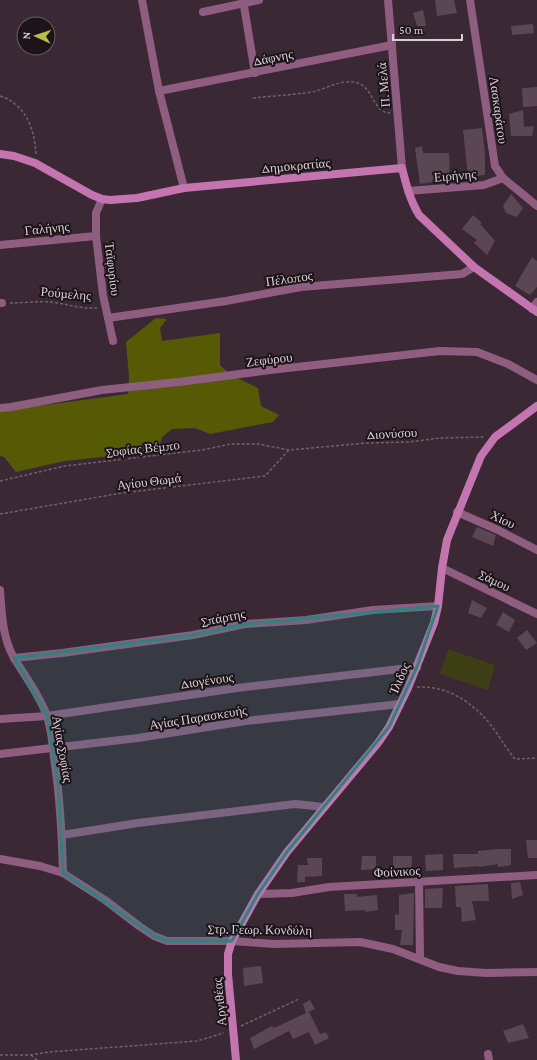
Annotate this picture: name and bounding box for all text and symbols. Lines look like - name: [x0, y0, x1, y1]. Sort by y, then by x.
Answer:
- north arrow: [16, 16, 56, 56]
- scale bar: [393, 16, 462, 42]
- text: 50 m: [399, 23, 424, 37]
- text: N: [20, 31, 32, 40]
- street label: Δάφνης: [252, 46, 295, 69]
- street label: Π. Μελά: [374, 62, 393, 108]
- street label: Λασκαράτου: [486, 75, 511, 145]
- street label: Δημοκρατίας: [261, 155, 332, 176]
- street label: Ειρήνης: [433, 166, 478, 185]
- street label: Γαλήνης: [24, 219, 71, 238]
- street label: Ταϊφυρίου: [102, 241, 123, 297]
- street label: Πέλοπος: [265, 268, 314, 289]
- street label: Ρούμελης: [40, 284, 93, 303]
- street label: Ζεφύρου: [245, 349, 293, 370]
- street label: Διονύσου: [366, 425, 418, 442]
- street label: Σοφίας Βέμπο: [106, 437, 181, 460]
- street label: Αγίου Θωμά: [116, 470, 182, 493]
- street label: Χίου: [488, 507, 518, 532]
- street label: Σάμου: [477, 566, 513, 594]
- street label: Σπάρτης: [200, 606, 247, 629]
- street label: Ίλιδος: [386, 659, 413, 697]
- street label: Διογένους: [180, 669, 235, 692]
- street label: Αγίας Παρασκευής: [148, 702, 249, 733]
- street label: Αγίας Σοφίας: [49, 714, 76, 785]
- street label: Φοίνικος: [373, 863, 422, 880]
- street label: Στρ. Γεωρ. Κονδύλη: [208, 921, 312, 938]
- street label: Αργιθέας: [209, 976, 230, 1027]

